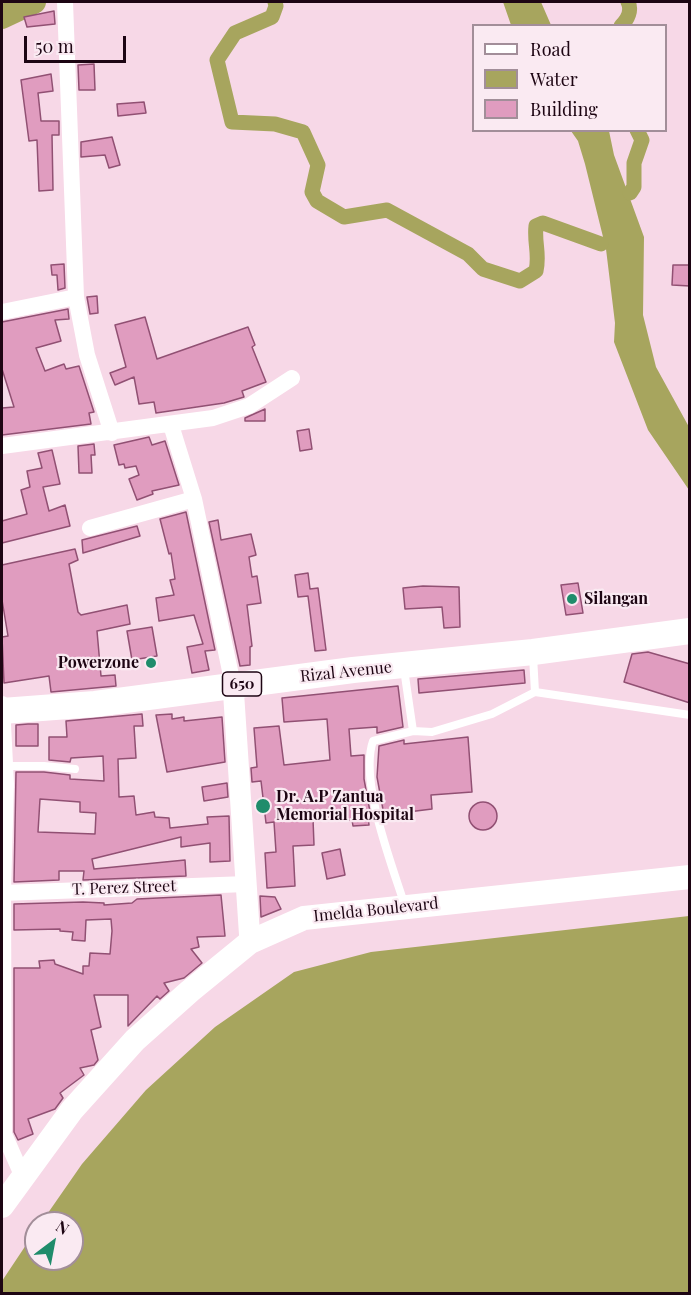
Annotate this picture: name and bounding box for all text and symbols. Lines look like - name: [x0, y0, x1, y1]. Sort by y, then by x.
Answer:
- scale bar: [27, 24, 129, 62]
- legend: [472, 24, 667, 132]
- text: 50 m: [35, 34, 74, 58]
- text: Road: [530, 37, 571, 61]
- text: Water: [530, 67, 578, 91]
- text: Building: [530, 97, 598, 121]
- place label: Silangan: [584, 589, 648, 609]
- marker: Silangan: [565, 592, 579, 606]
- place label: Powerzone: [58, 653, 139, 673]
- marker: Powerzone: [144, 656, 158, 670]
- street label: Rizal Avenue: [299, 658, 393, 686]
- road number: 650: [222, 672, 262, 696]
- place label: Dr. A.P Zantua Memorial Hospital: [276, 787, 414, 825]
- marker: Dr. A.P Zantua Memorial Hospital: [254, 797, 272, 815]
- street label: T. Perez Street: [72, 877, 176, 899]
- street label: Imelda Boulevard: [313, 894, 439, 926]
- north arrow: [24, 1211, 84, 1271]
- text: N: [52, 1215, 73, 1239]

